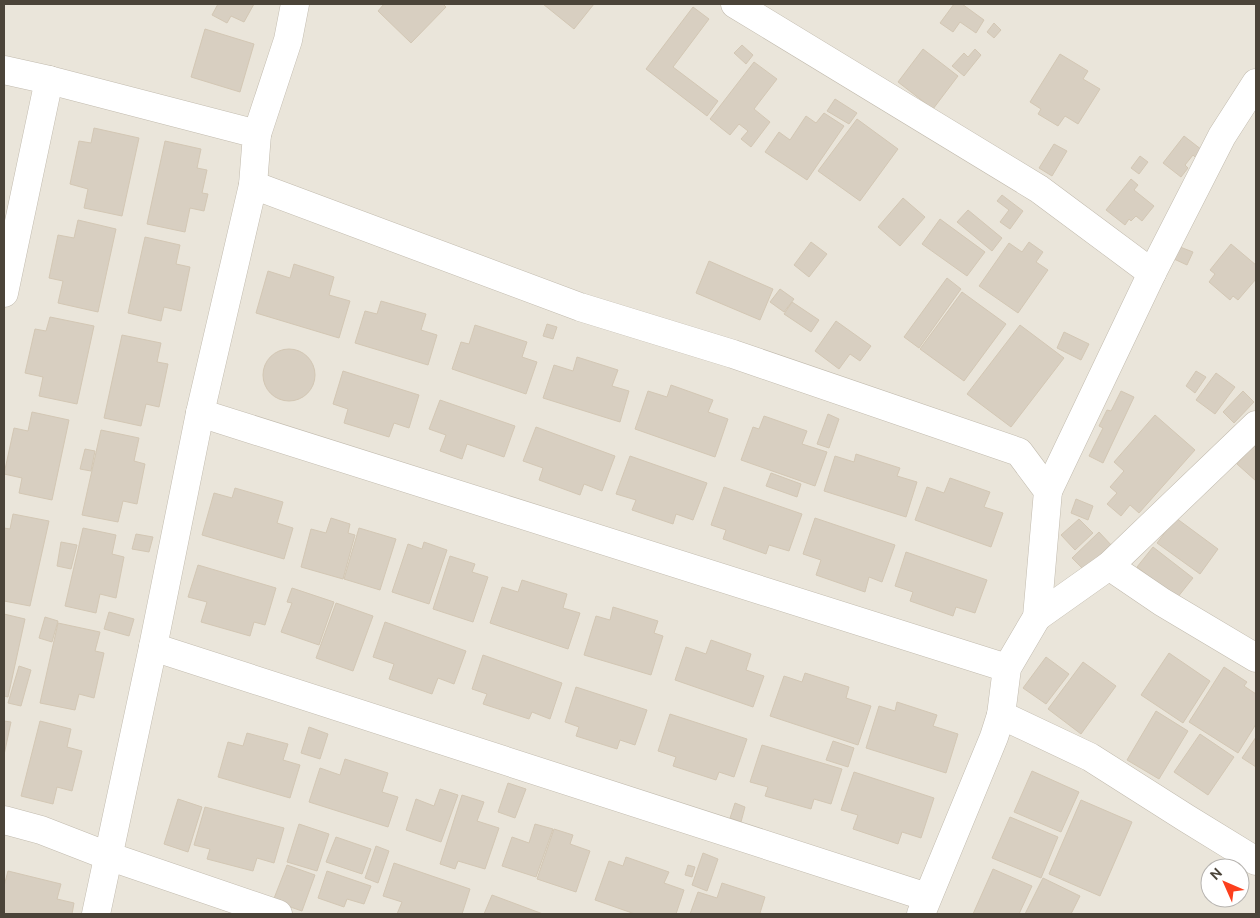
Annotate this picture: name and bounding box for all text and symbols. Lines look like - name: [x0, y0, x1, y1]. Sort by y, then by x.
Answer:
- north arrow: [1200, 858, 1250, 908]
- text: N: [1206, 864, 1225, 883]

